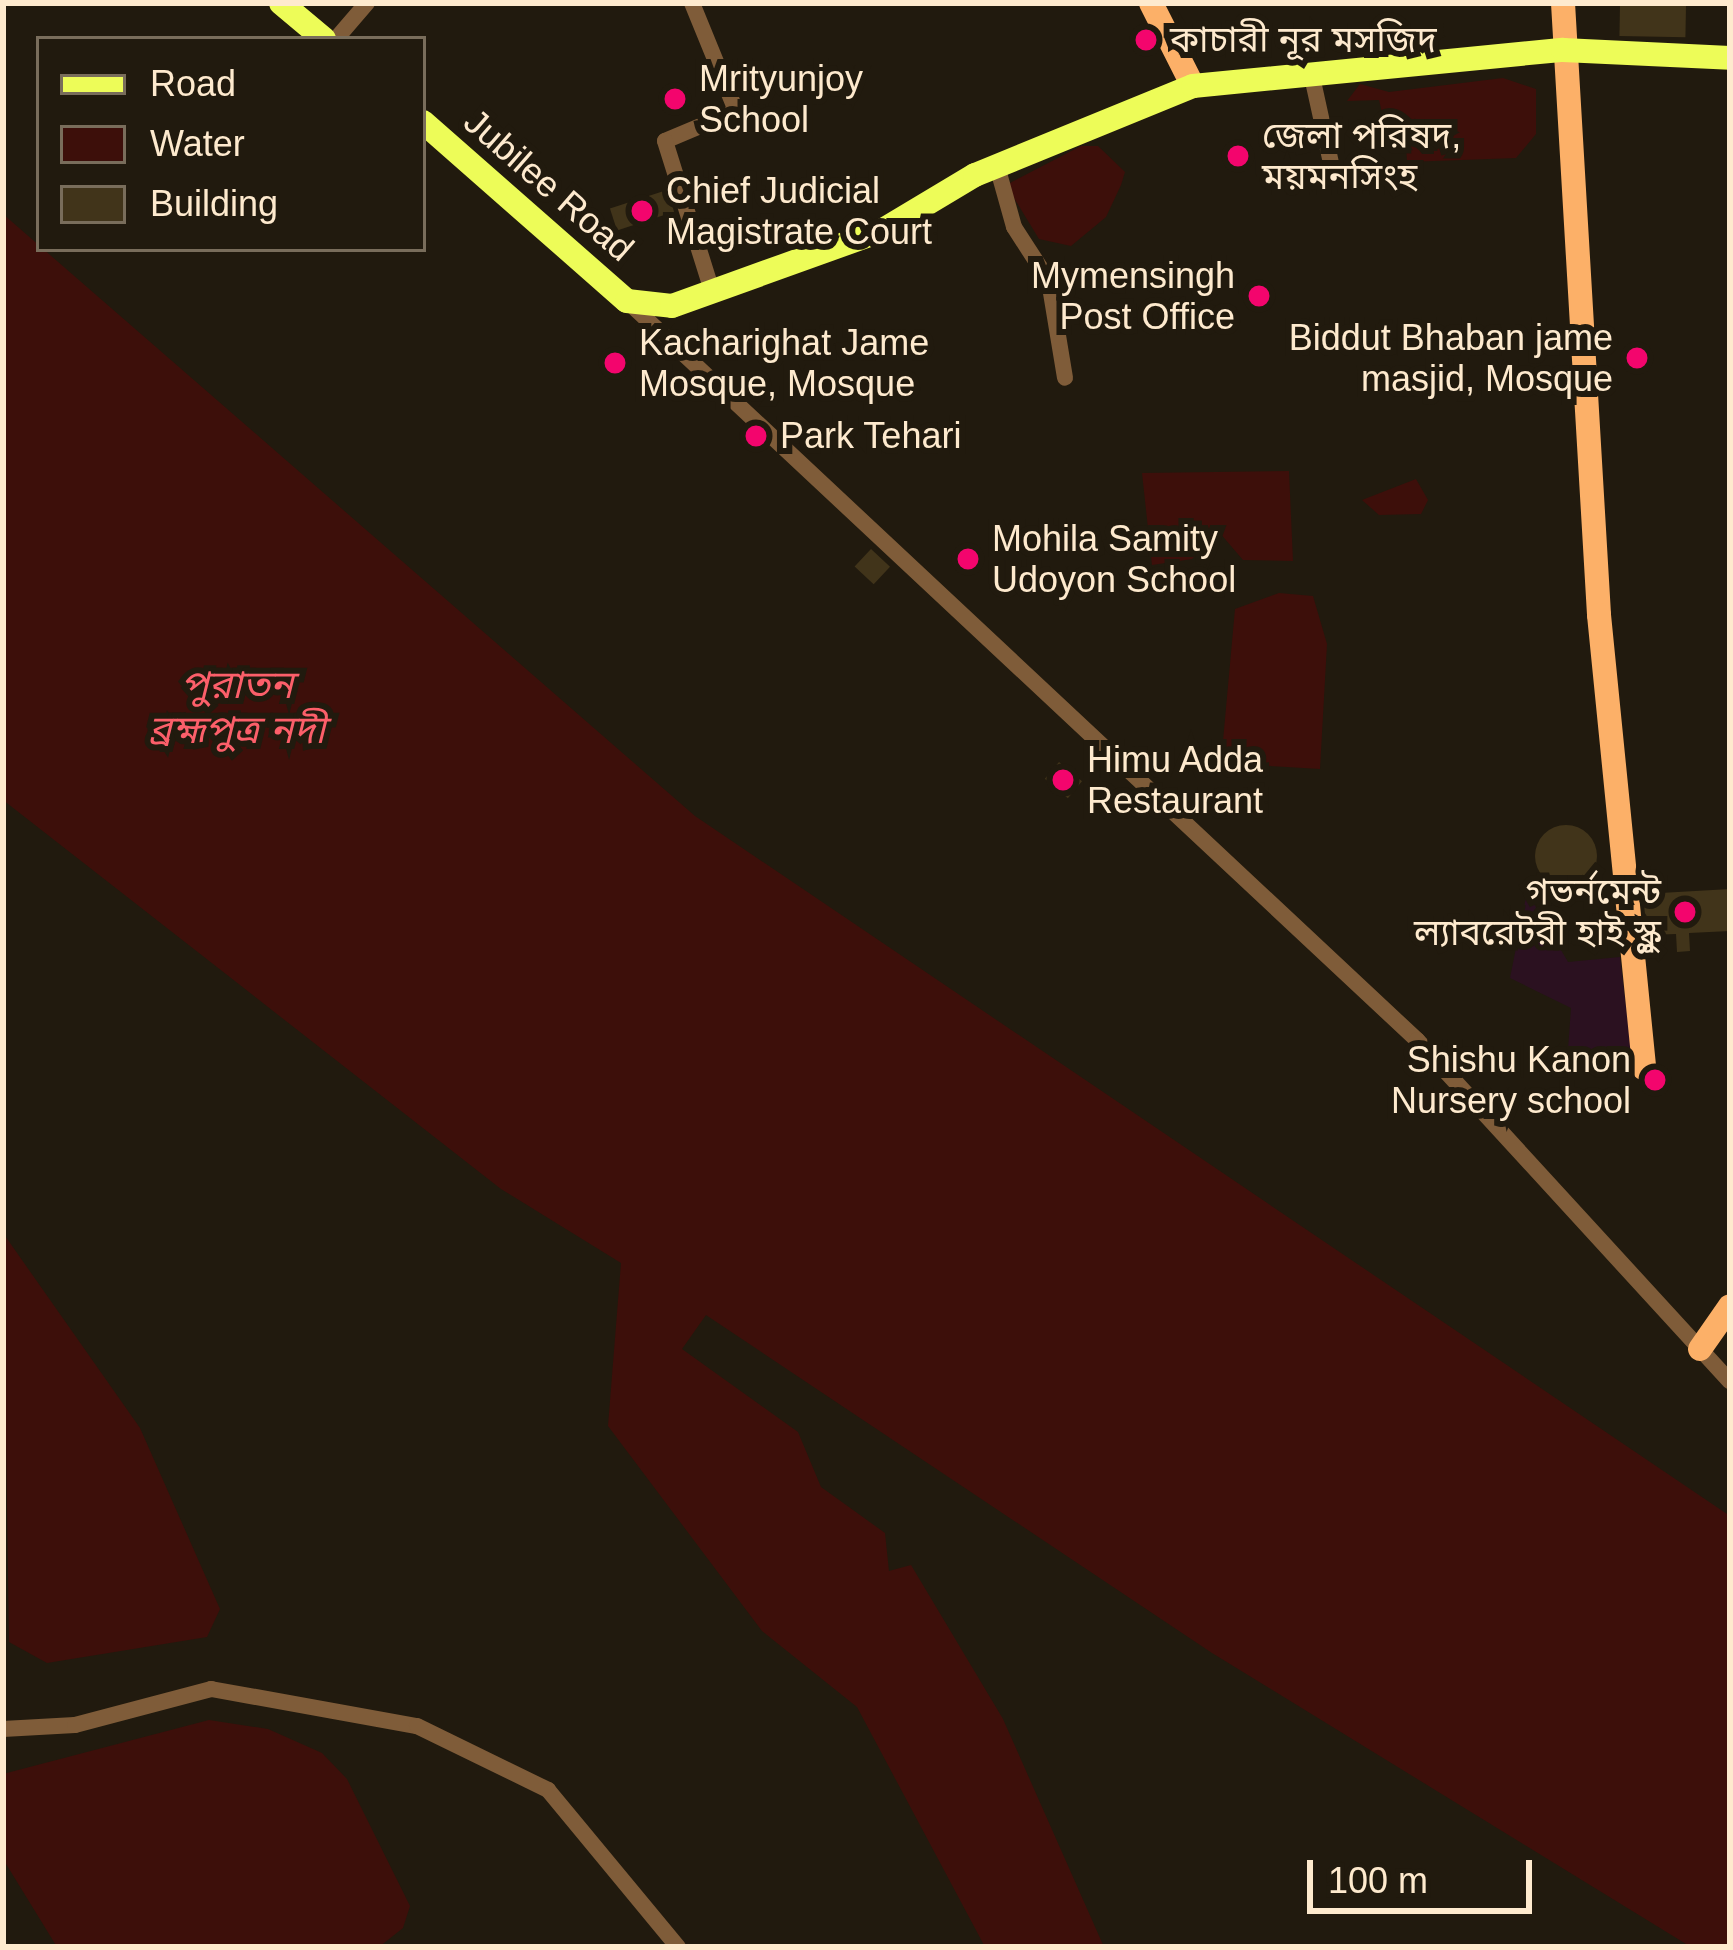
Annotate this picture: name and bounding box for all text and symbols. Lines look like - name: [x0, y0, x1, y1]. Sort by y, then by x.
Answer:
- place label: কাচারী নূর মসজিদ: [1170, 18, 1437, 62]
- marker: কাচারী নূর মসজিদ: [1133, 27, 1159, 53]
- legend: [36, 36, 426, 252]
- place label: Mrityunjoy School: [699, 56, 863, 141]
- text: Road: [150, 63, 236, 104]
- marker: Mrityunjoy School: [662, 86, 688, 112]
- street label: Jubilee Road: [456, 100, 642, 270]
- place label: জেলা পরিষদ, ময়মনসিংহ: [1262, 113, 1461, 198]
- text: Water: [150, 123, 245, 164]
- marker: জেলা পরিষদ, ময়মনসিংহ: [1225, 143, 1251, 169]
- place label: Chief Judicial Magistrate Court: [666, 168, 932, 253]
- text: Building: [150, 183, 278, 224]
- marker: Chief Judicial Magistrate Court: [629, 198, 655, 224]
- place label: Mymensingh Post Office: [1031, 253, 1235, 338]
- marker: Mymensingh Post Office: [1246, 283, 1272, 309]
- place label: Biddut Bhaban jame masjid, Mosque: [1289, 315, 1613, 400]
- place label: Kacharighat Jame Mosque, Mosque: [639, 320, 929, 405]
- marker: Biddut Bhaban jame masjid, Mosque: [1624, 345, 1650, 371]
- marker: Kacharighat Jame Mosque, Mosque: [602, 350, 628, 376]
- place label: Park Tehari: [780, 414, 962, 458]
- marker: Park Tehari: [743, 423, 769, 449]
- place label: Mohila Samity Udoyon School: [992, 516, 1236, 601]
- marker: Mohila Samity Udoyon School: [955, 546, 981, 572]
- water label: পুরাতন ব্রহ্মপুত্র নদী: [149, 663, 325, 754]
- place label: Himu Adda Restaurant: [1087, 737, 1265, 822]
- marker: Himu Adda Restaurant: [1050, 767, 1076, 793]
- place label: গভর্নমেন্ট ল্যাবরেটরী হাই স্কুল: [1414, 869, 1661, 954]
- marker: গভর্নমেন্ট ল্যাবরেটরী হাই স্কুল: [1672, 899, 1698, 925]
- place label: Shishu Kanon Nursery school: [1391, 1037, 1631, 1122]
- marker: Shishu Kanon Nursery school: [1642, 1067, 1668, 1093]
- scale bar: [1313, 1836, 1538, 1910]
- text: 100 m: [1328, 1860, 1428, 1901]

